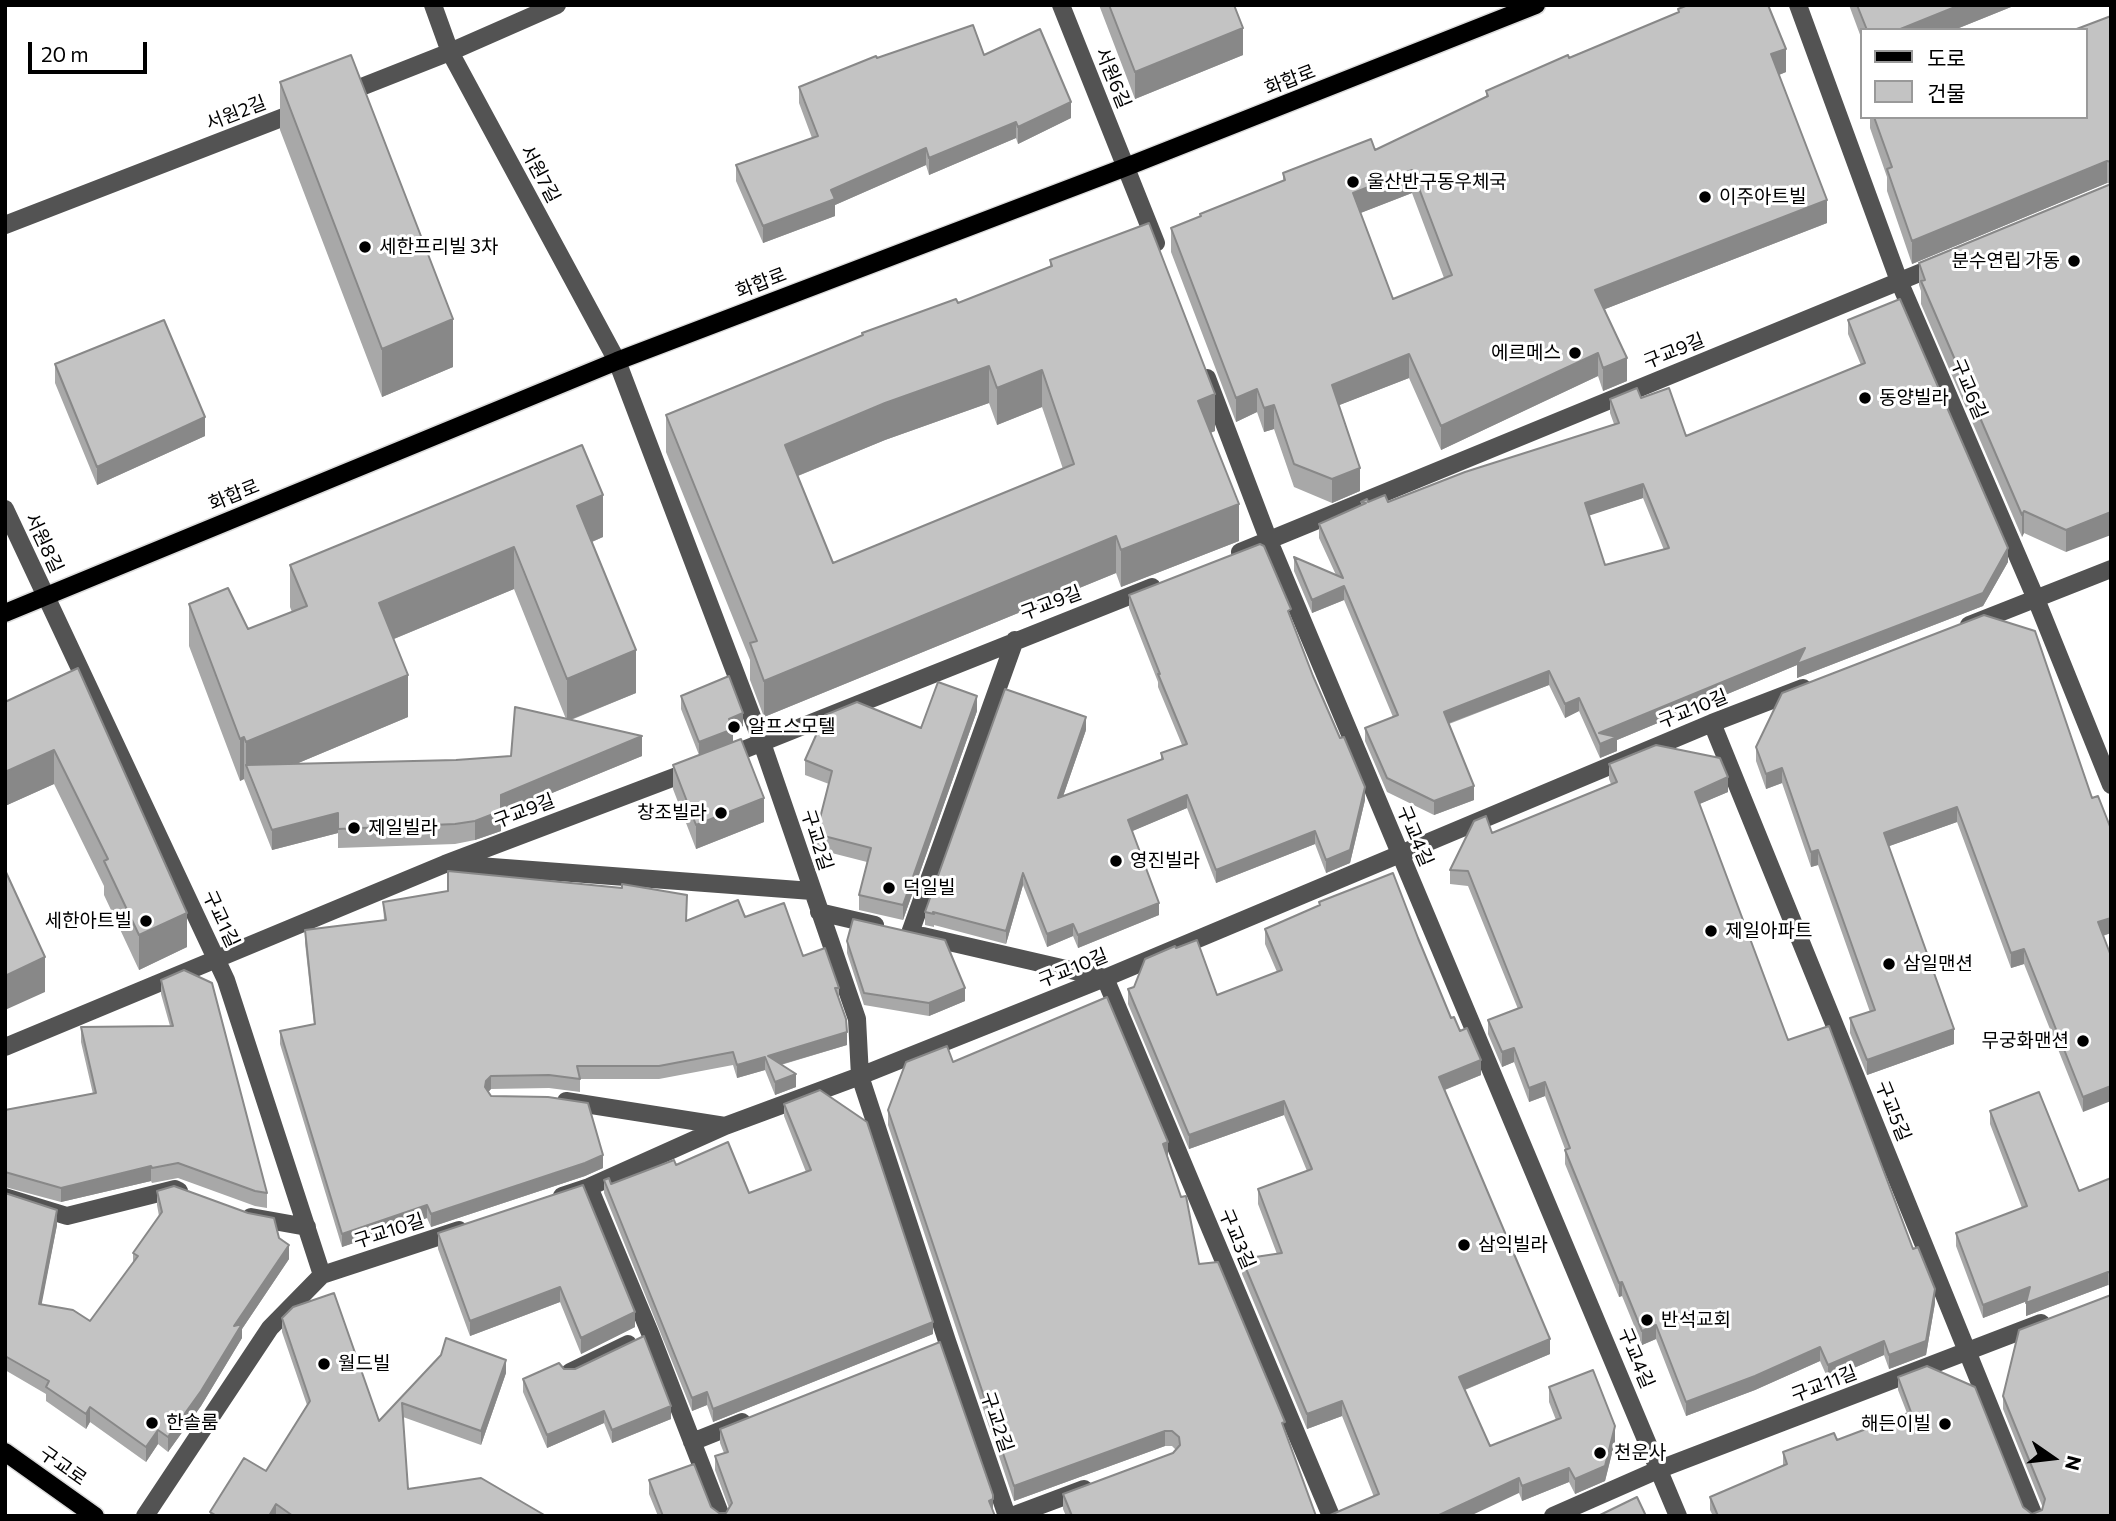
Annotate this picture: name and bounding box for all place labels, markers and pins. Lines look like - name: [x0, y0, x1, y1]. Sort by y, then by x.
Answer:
- place label: 울산반구동우체국: [1367, 171, 1507, 193]
- marker: 울산반구동우체국: [1345, 174, 1361, 190]
- place label: 이주아트빌: [1719, 186, 1806, 208]
- marker: 이주아트빌: [1697, 189, 1713, 205]
- place label: 세한프리빌 3차: [379, 236, 498, 258]
- marker: 세한프리빌 3차: [357, 239, 373, 255]
- place label: 분수연립 가동: [1951, 250, 2060, 272]
- marker: 분수연립 가동: [2066, 253, 2082, 269]
- place label: 에르메스: [1491, 342, 1561, 364]
- marker: 에르메스: [1567, 345, 1583, 361]
- place label: 동양빌라: [1879, 387, 1949, 409]
- marker: 동양빌라: [1857, 390, 1873, 406]
- place label: 알프스모텔: [748, 716, 835, 738]
- marker: 알프스모텔: [726, 719, 742, 735]
- place label: 창조빌라: [637, 802, 707, 824]
- marker: 창조빌라: [713, 805, 729, 821]
- place label: 제일빌라: [368, 817, 438, 839]
- marker: 제일빌라: [346, 820, 362, 836]
- place label: 영진빌라: [1130, 850, 1200, 872]
- marker: 영진빌라: [1108, 853, 1124, 869]
- place label: 덕일빌: [903, 877, 955, 899]
- marker: 덕일빌: [881, 880, 897, 896]
- place label: 세한아트빌: [45, 910, 132, 932]
- marker: 세한아트빌: [138, 913, 154, 929]
- place label: 제일아파트: [1725, 920, 1812, 942]
- marker: 제일아파트: [1703, 923, 1719, 939]
- place label: 삼일맨션: [1903, 953, 1973, 975]
- marker: 삼일맨션: [1881, 956, 1897, 972]
- place label: 무궁화맨션: [1982, 1030, 2069, 1052]
- marker: 무궁화맨션: [2075, 1033, 2091, 1049]
- place label: 삼익빌라: [1478, 1234, 1548, 1256]
- marker: 삼익빌라: [1456, 1237, 1472, 1253]
- place label: 반석교회: [1661, 1309, 1731, 1331]
- marker: 반석교회: [1639, 1312, 1655, 1328]
- place label: 월드빌: [338, 1353, 390, 1375]
- marker: 월드빌: [316, 1356, 332, 1372]
- place label: 한솔룸: [166, 1412, 218, 1434]
- place label: 해든이빌: [1861, 1413, 1931, 1435]
- marker: 한솔룸: [144, 1415, 160, 1431]
- marker: 해든이빌: [1937, 1416, 1953, 1432]
- place label: 천운사: [1614, 1442, 1666, 1464]
- marker: 천운사: [1592, 1445, 1608, 1461]

